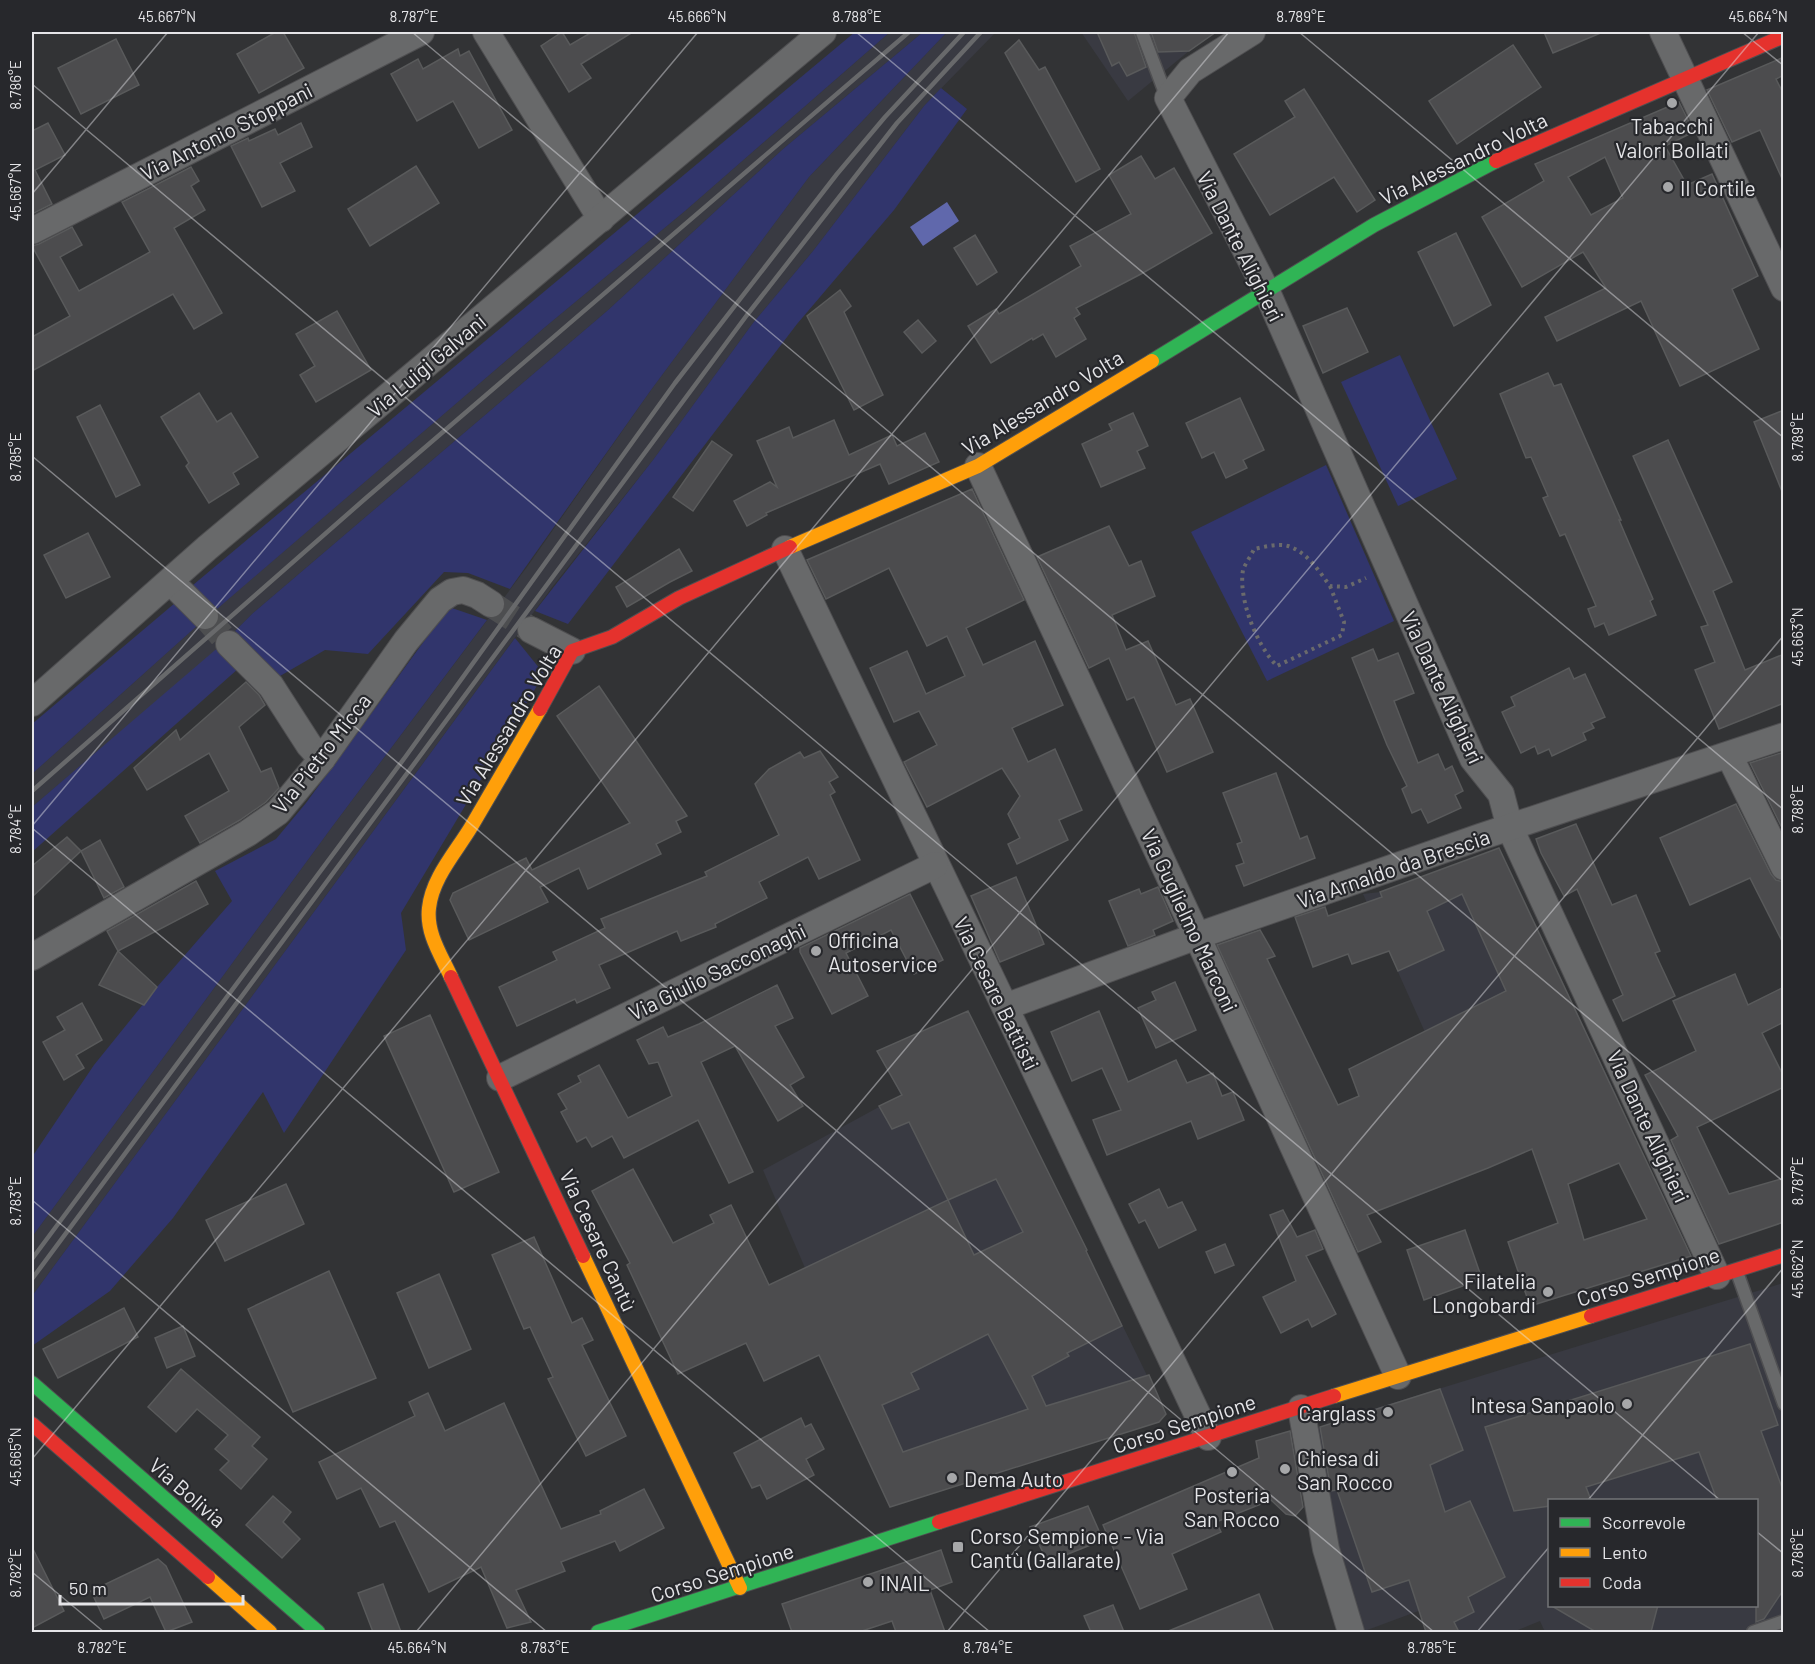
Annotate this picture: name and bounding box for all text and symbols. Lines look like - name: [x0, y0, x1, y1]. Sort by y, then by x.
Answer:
- text: 45.667°N: [138, 7, 196, 25]
- text: 8.787°E: [390, 7, 438, 25]
- text: 45.666°N: [667, 7, 727, 25]
- text: 8.788°E: [832, 7, 882, 25]
- text: 8.789°E: [1276, 7, 1326, 25]
- text: 45.664°N: [1728, 7, 1788, 25]
- text: 8.786°E: [6, 60, 24, 110]
- street label: Via Antonio Stoppani: [136, 77, 316, 185]
- marker: Tabacchi Valori Bollati: [1665, 96, 1679, 110]
- street label: Via Alessandro Volta: [1375, 107, 1551, 209]
- place label: Tabacchi Valori Bollati: [1615, 113, 1729, 162]
- text: 45.667°N: [6, 163, 24, 221]
- street label: Via Dante Alighieri: [1192, 167, 1290, 325]
- place label: Il Cortile: [1680, 175, 1756, 200]
- marker: Il Cortile: [1661, 180, 1675, 194]
- street label: Via Luigi Galvani: [361, 308, 491, 422]
- street label: Via Alessandro Volta: [957, 344, 1127, 460]
- text: 8.789°E: [1788, 412, 1806, 462]
- text: 8.785°E: [6, 432, 24, 482]
- street label: Via Dante Alighieri: [1397, 607, 1489, 767]
- text: 45.663°N: [1788, 607, 1806, 667]
- street label: Via Alessandro Volta: [450, 640, 566, 810]
- street label: Via Pietro Micca: [266, 688, 376, 818]
- text: 8.788°E: [1788, 784, 1806, 834]
- text: 8.784°E: [6, 804, 24, 854]
- street label: Via Arnaldo da Brescia: [1293, 823, 1493, 913]
- street label: Via Guglielmo Marconi: [1137, 824, 1243, 1016]
- street label: Via Cesare Battisti: [949, 912, 1045, 1074]
- street label: Via Giulio Sacconaghi: [624, 917, 810, 1025]
- place label: Officina Autoservice: [828, 927, 938, 976]
- marker: Officina Autoservice: [809, 944, 823, 958]
- street label: Via Dante Alighieri: [1603, 1046, 1695, 1206]
- text: 8.787°E: [1788, 1157, 1806, 1205]
- street label: Via Cesare Cantù: [555, 1165, 643, 1315]
- text: 8.783°E: [6, 1176, 24, 1226]
- text: 45.662°N: [1788, 1239, 1806, 1299]
- street label: Corso Sempione: [1573, 1241, 1723, 1311]
- place label: Filatelia Longobardi: [1432, 1268, 1536, 1317]
- marker: Filatelia Longobardi: [1541, 1285, 1555, 1299]
- street label: Corso Sempione: [1109, 1388, 1259, 1458]
- place label: Intesa Sanpaolo: [1471, 1392, 1615, 1417]
- marker: Intesa Sanpaolo: [1620, 1397, 1634, 1411]
- place label: Carglass: [1299, 1400, 1376, 1425]
- marker: Carglass: [1381, 1405, 1395, 1419]
- text: 45.665°N: [6, 1427, 24, 1487]
- place label: Chiesa di San Rocco: [1297, 1445, 1393, 1494]
- street label: Via Bolivia: [145, 1452, 231, 1532]
- marker: Chiesa di San Rocco: [1278, 1462, 1292, 1476]
- marker: Posteria San Rocco: [1225, 1465, 1239, 1479]
- place label: Dema Auto: [964, 1466, 1063, 1491]
- marker: Dema Auto: [945, 1471, 959, 1485]
- place label: Posteria San Rocco: [1184, 1482, 1280, 1531]
- legend: [1548, 1499, 1758, 1607]
- text: Scorrevole: [1602, 1511, 1686, 1533]
- place label: Corso Sempione - Via Cantù (Gallarate): [970, 1523, 1164, 1572]
- text: 8.786°E: [1788, 1528, 1806, 1578]
- street label: Corso Sempione: [647, 1537, 797, 1607]
- marker: Corso Sempione - Via Cantù (Gallarate): [951, 1540, 965, 1554]
- text: Lento: [1602, 1541, 1648, 1563]
- text: 8.782°E: [6, 1548, 24, 1598]
- scale bar: [60, 1568, 243, 1606]
- place label: INAIL: [880, 1570, 930, 1595]
- text: Coda: [1602, 1571, 1642, 1593]
- marker: INAIL: [861, 1575, 875, 1589]
- text: 50 m: [69, 1577, 107, 1599]
- text: 8.782°E: [77, 1638, 127, 1656]
- text: 45.664°N: [387, 1638, 447, 1656]
- text: 8.783°E: [520, 1638, 570, 1656]
- text: 8.784°E: [963, 1638, 1013, 1656]
- text: 8.785°E: [1407, 1638, 1457, 1656]

